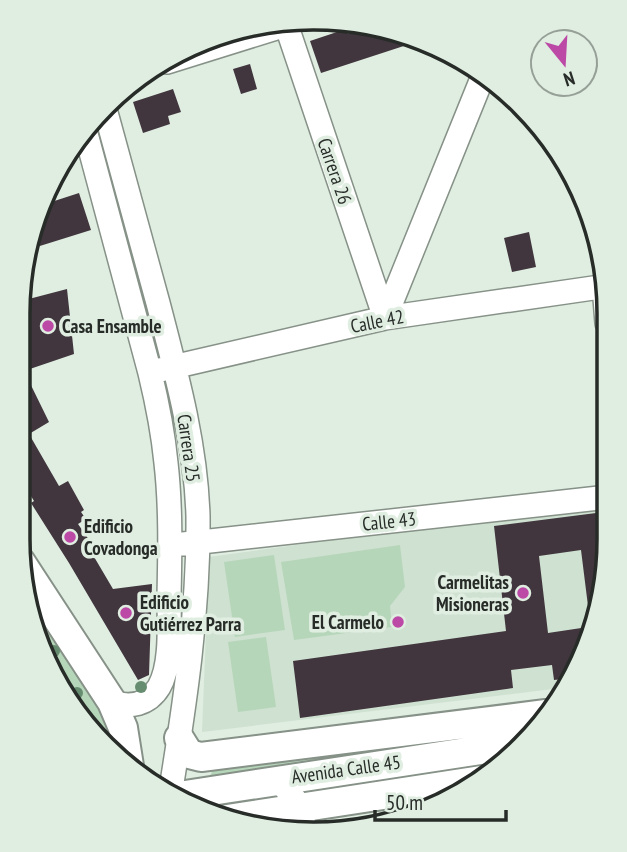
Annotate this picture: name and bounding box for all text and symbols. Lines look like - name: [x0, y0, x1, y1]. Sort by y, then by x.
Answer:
- north arrow: [529, 28, 599, 98]
- text: N: [561, 66, 578, 92]
- street label: Carrera 26: [313, 135, 357, 207]
- street label: Calle 42: [348, 304, 406, 338]
- place label: Casa Ensamble: [62, 314, 162, 338]
- marker: Casa Ensamble: [40, 318, 56, 334]
- street label: Carrera 25: [172, 413, 206, 483]
- street label: Calle 43: [361, 506, 417, 536]
- place label: Edificio Covadonga: [84, 514, 158, 560]
- marker: Edificio Covadonga: [62, 529, 78, 545]
- place label: Carmelitas Misioneras: [436, 570, 509, 616]
- marker: Carmelitas Misioneras: [515, 585, 531, 601]
- place label: Edificio Gutiérrez Parra: [140, 590, 241, 636]
- marker: Edificio Gutiérrez Parra: [118, 605, 134, 621]
- place label: El Carmelo: [312, 610, 384, 634]
- marker: El Carmelo: [390, 614, 406, 630]
- street label: Avenida Calle 45: [290, 749, 402, 789]
- scale bar: [375, 778, 506, 822]
- text: 50 m: [386, 789, 423, 816]

